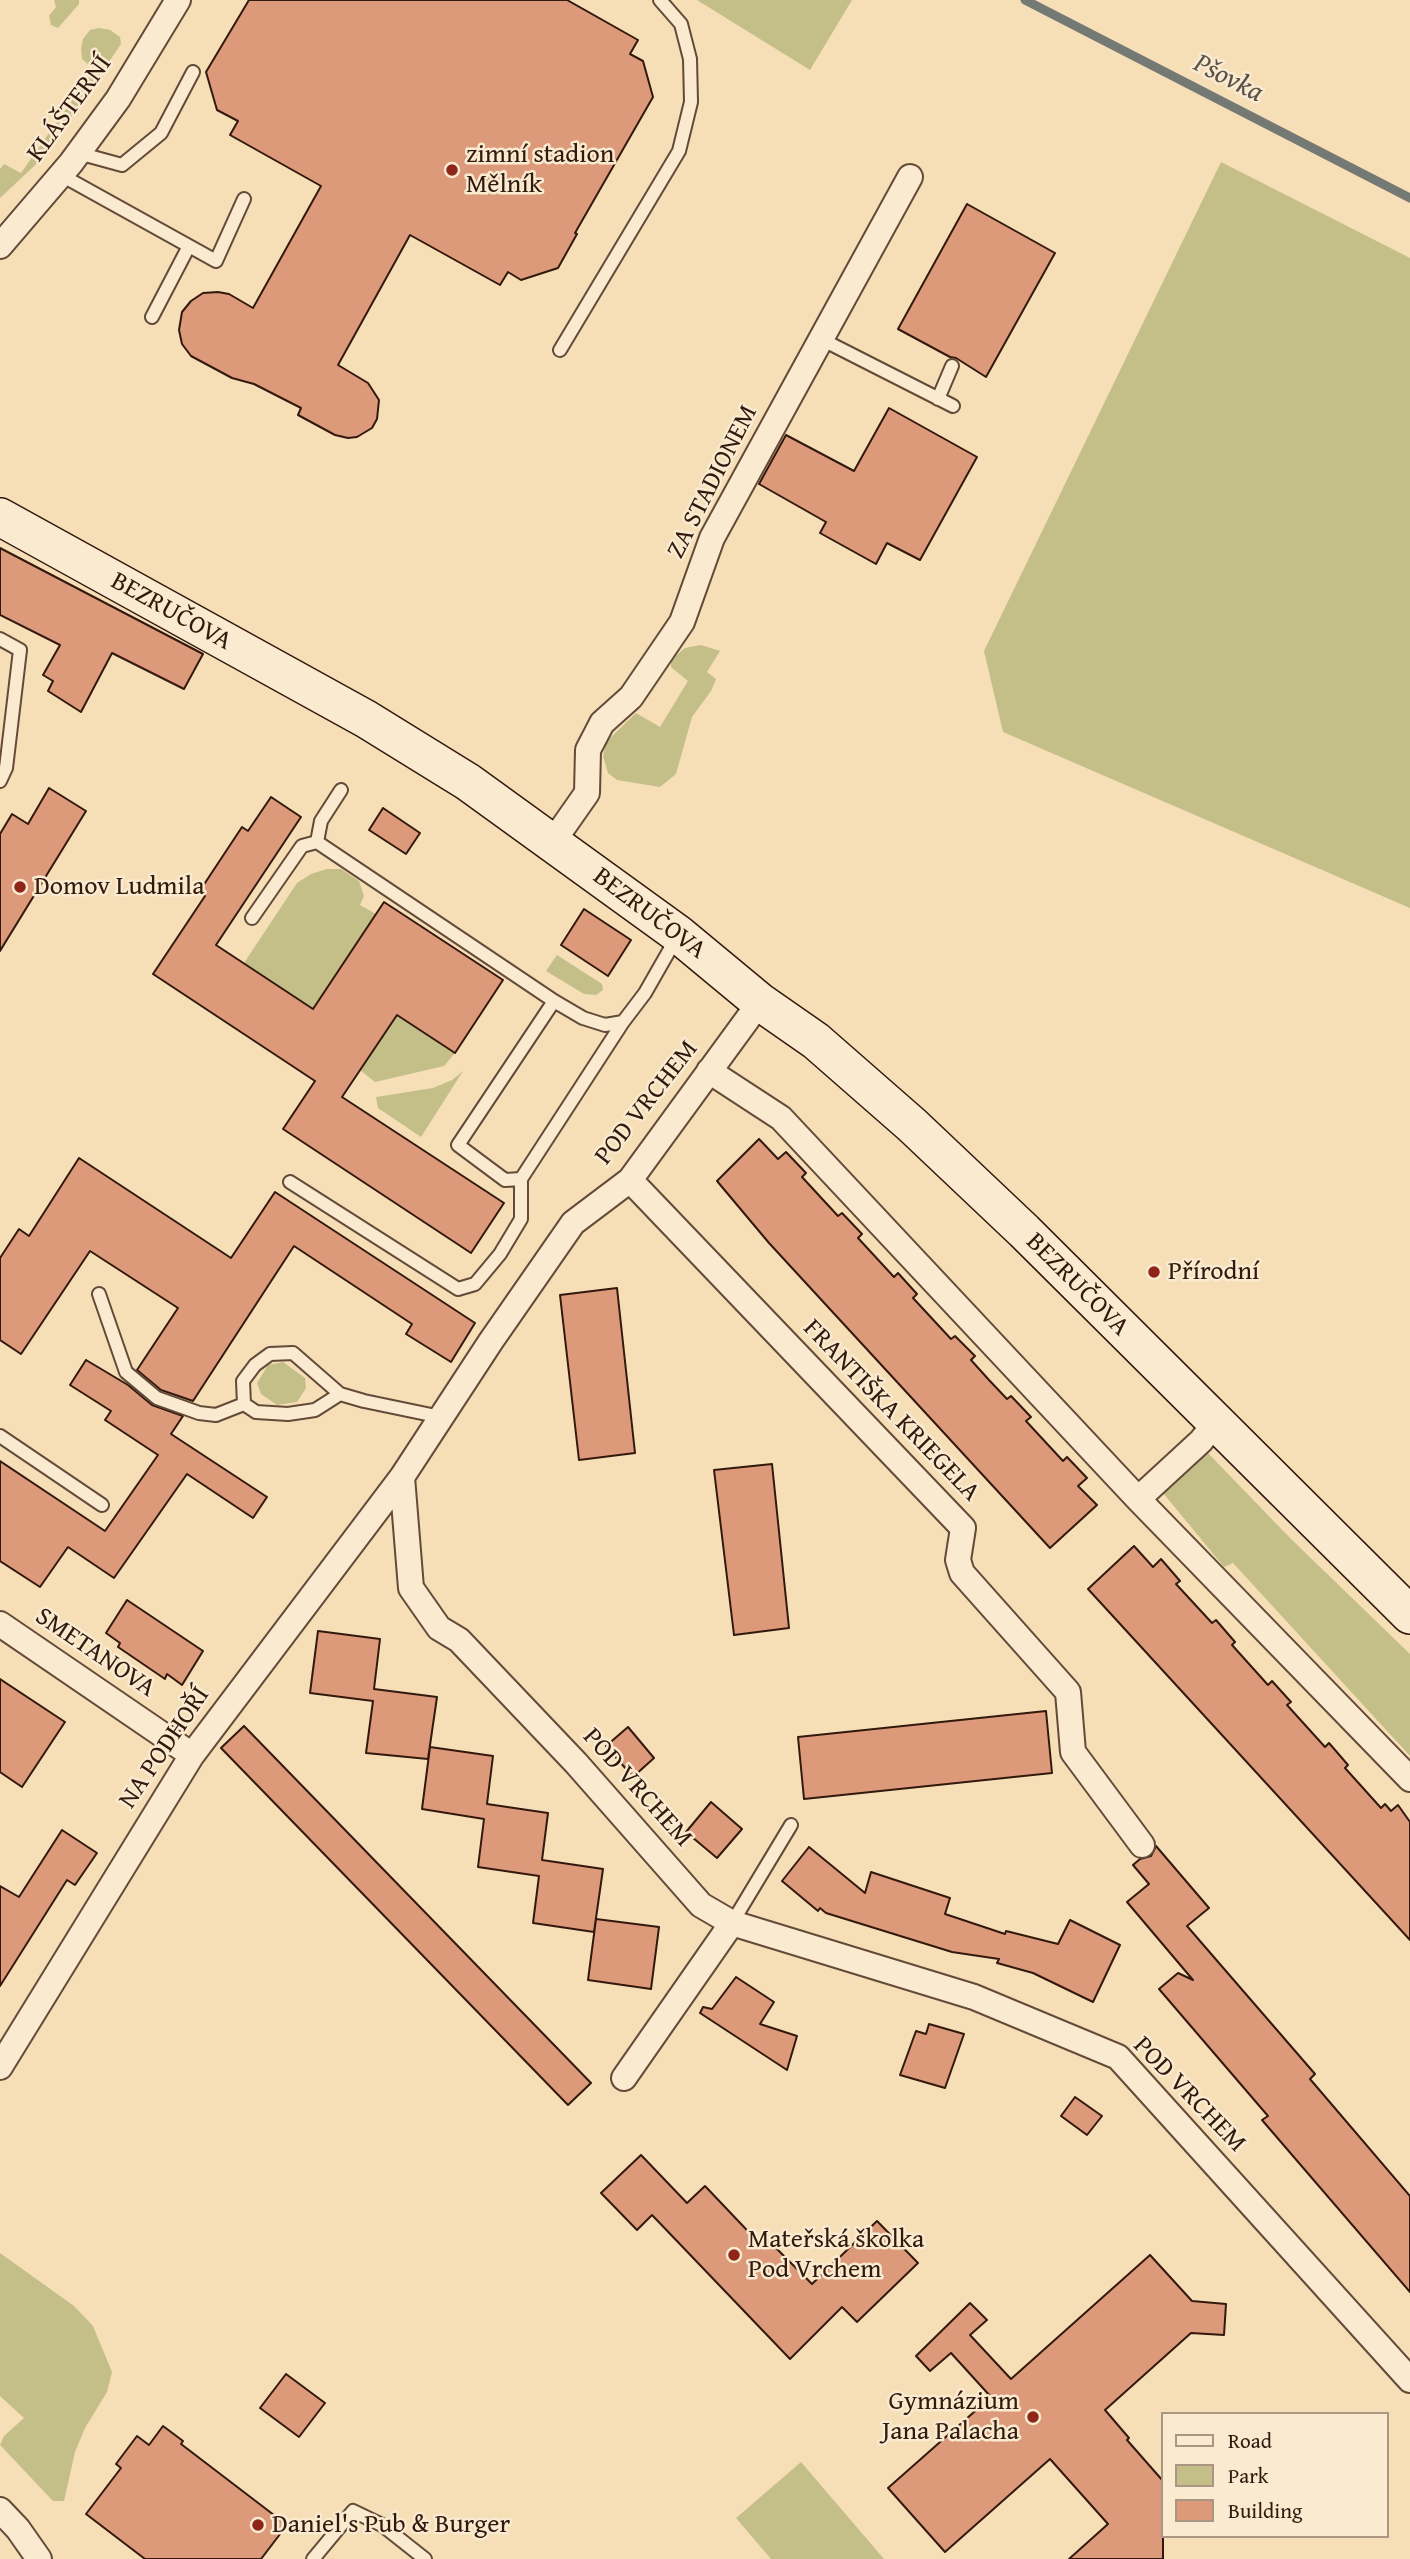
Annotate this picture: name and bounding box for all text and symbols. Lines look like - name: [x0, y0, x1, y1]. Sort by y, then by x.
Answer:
- water label: Pšovka: [1188, 47, 1268, 111]
- street label: KLÁŠTERNÍ: [21, 50, 119, 168]
- place label: zimní stadion Mělník: [466, 139, 614, 200]
- marker: zimní stadion Mělník: [444, 162, 460, 178]
- street label: ZA STADIONEM: [661, 400, 765, 564]
- street label: BEZRUČOVA: [105, 566, 237, 658]
- street label: BEZRUČOVA: [586, 861, 712, 967]
- place label: Domov Ludmila: [34, 871, 204, 903]
- marker: Domov Ludmila: [12, 879, 28, 895]
- street label: POD VRCHEM: [589, 1035, 705, 1171]
- street label: BEZRUČOVA: [1019, 1227, 1135, 1343]
- place label: Přírodní: [1168, 1256, 1259, 1288]
- marker: Přírodní: [1146, 1264, 1162, 1280]
- street label: FRANTIŠKA KRIEGELA: [796, 1313, 986, 1509]
- street label: SMETANOVA: [29, 1601, 161, 1705]
- street label: NA PODHOŘÍ: [113, 1681, 217, 1815]
- street label: POD VRCHEM: [576, 1722, 698, 1854]
- street label: POD VRCHEM: [1126, 2031, 1252, 2159]
- place label: Mateřská školka Pod Vrchem: [748, 2224, 924, 2286]
- marker: Mateřská školka Pod Vrchem: [726, 2247, 742, 2263]
- place label: Gymnázium Jana Palacha: [882, 2386, 1019, 2448]
- marker: Gymnázium Jana Palacha: [1025, 2409, 1041, 2425]
- legend: [1162, 2412, 1389, 2538]
- text: Road: [1228, 2425, 1272, 2456]
- text: Park: [1228, 2460, 1269, 2491]
- text: Building: [1228, 2495, 1302, 2526]
- place label: Daniel's Pub & Burger: [272, 2509, 510, 2541]
- marker: Daniel's Pub & Burger: [250, 2517, 266, 2533]

